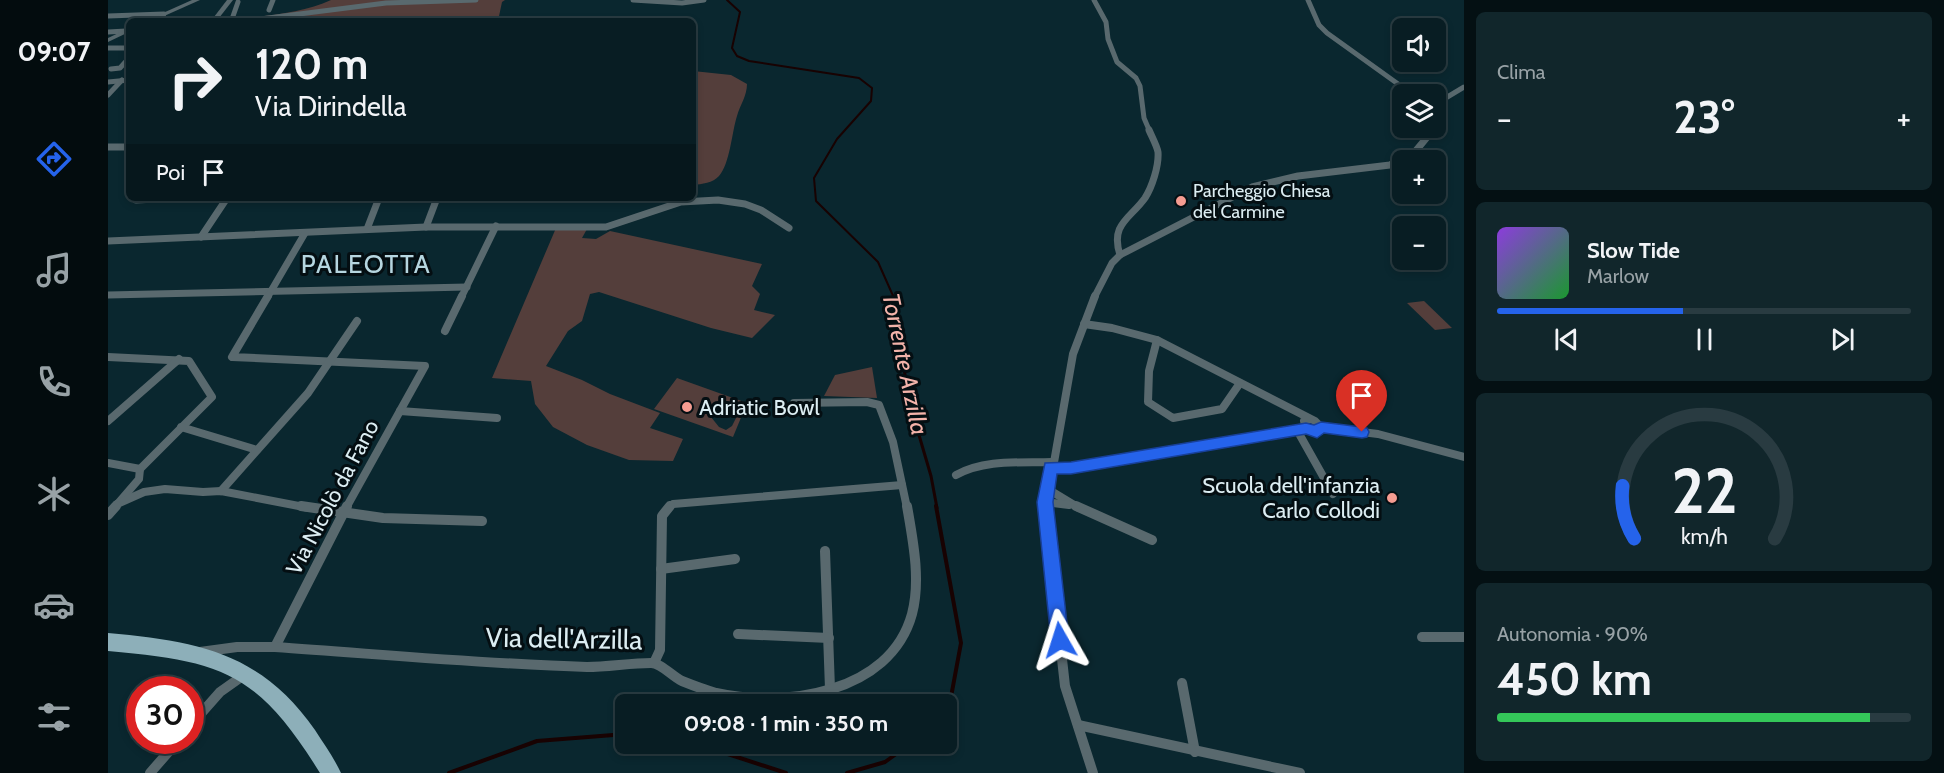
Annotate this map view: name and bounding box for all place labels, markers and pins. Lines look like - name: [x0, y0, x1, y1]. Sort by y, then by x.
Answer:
- place label: Parcheggio Chiesa del Carmine: [1193, 180, 1331, 223]
- marker: Parcheggio Chiesa del Carmine: [1174, 194, 1188, 208]
- pin: [1336, 370, 1387, 432]
- place label: Adriatic Bowl: [699, 394, 821, 421]
- marker: Adriatic Bowl: [680, 400, 694, 414]
- place label: Scuola dell'infanzia Carlo Collodi: [1202, 472, 1380, 524]
- marker: Scuola dell'infanzia Carlo Collodi: [1385, 491, 1399, 505]

